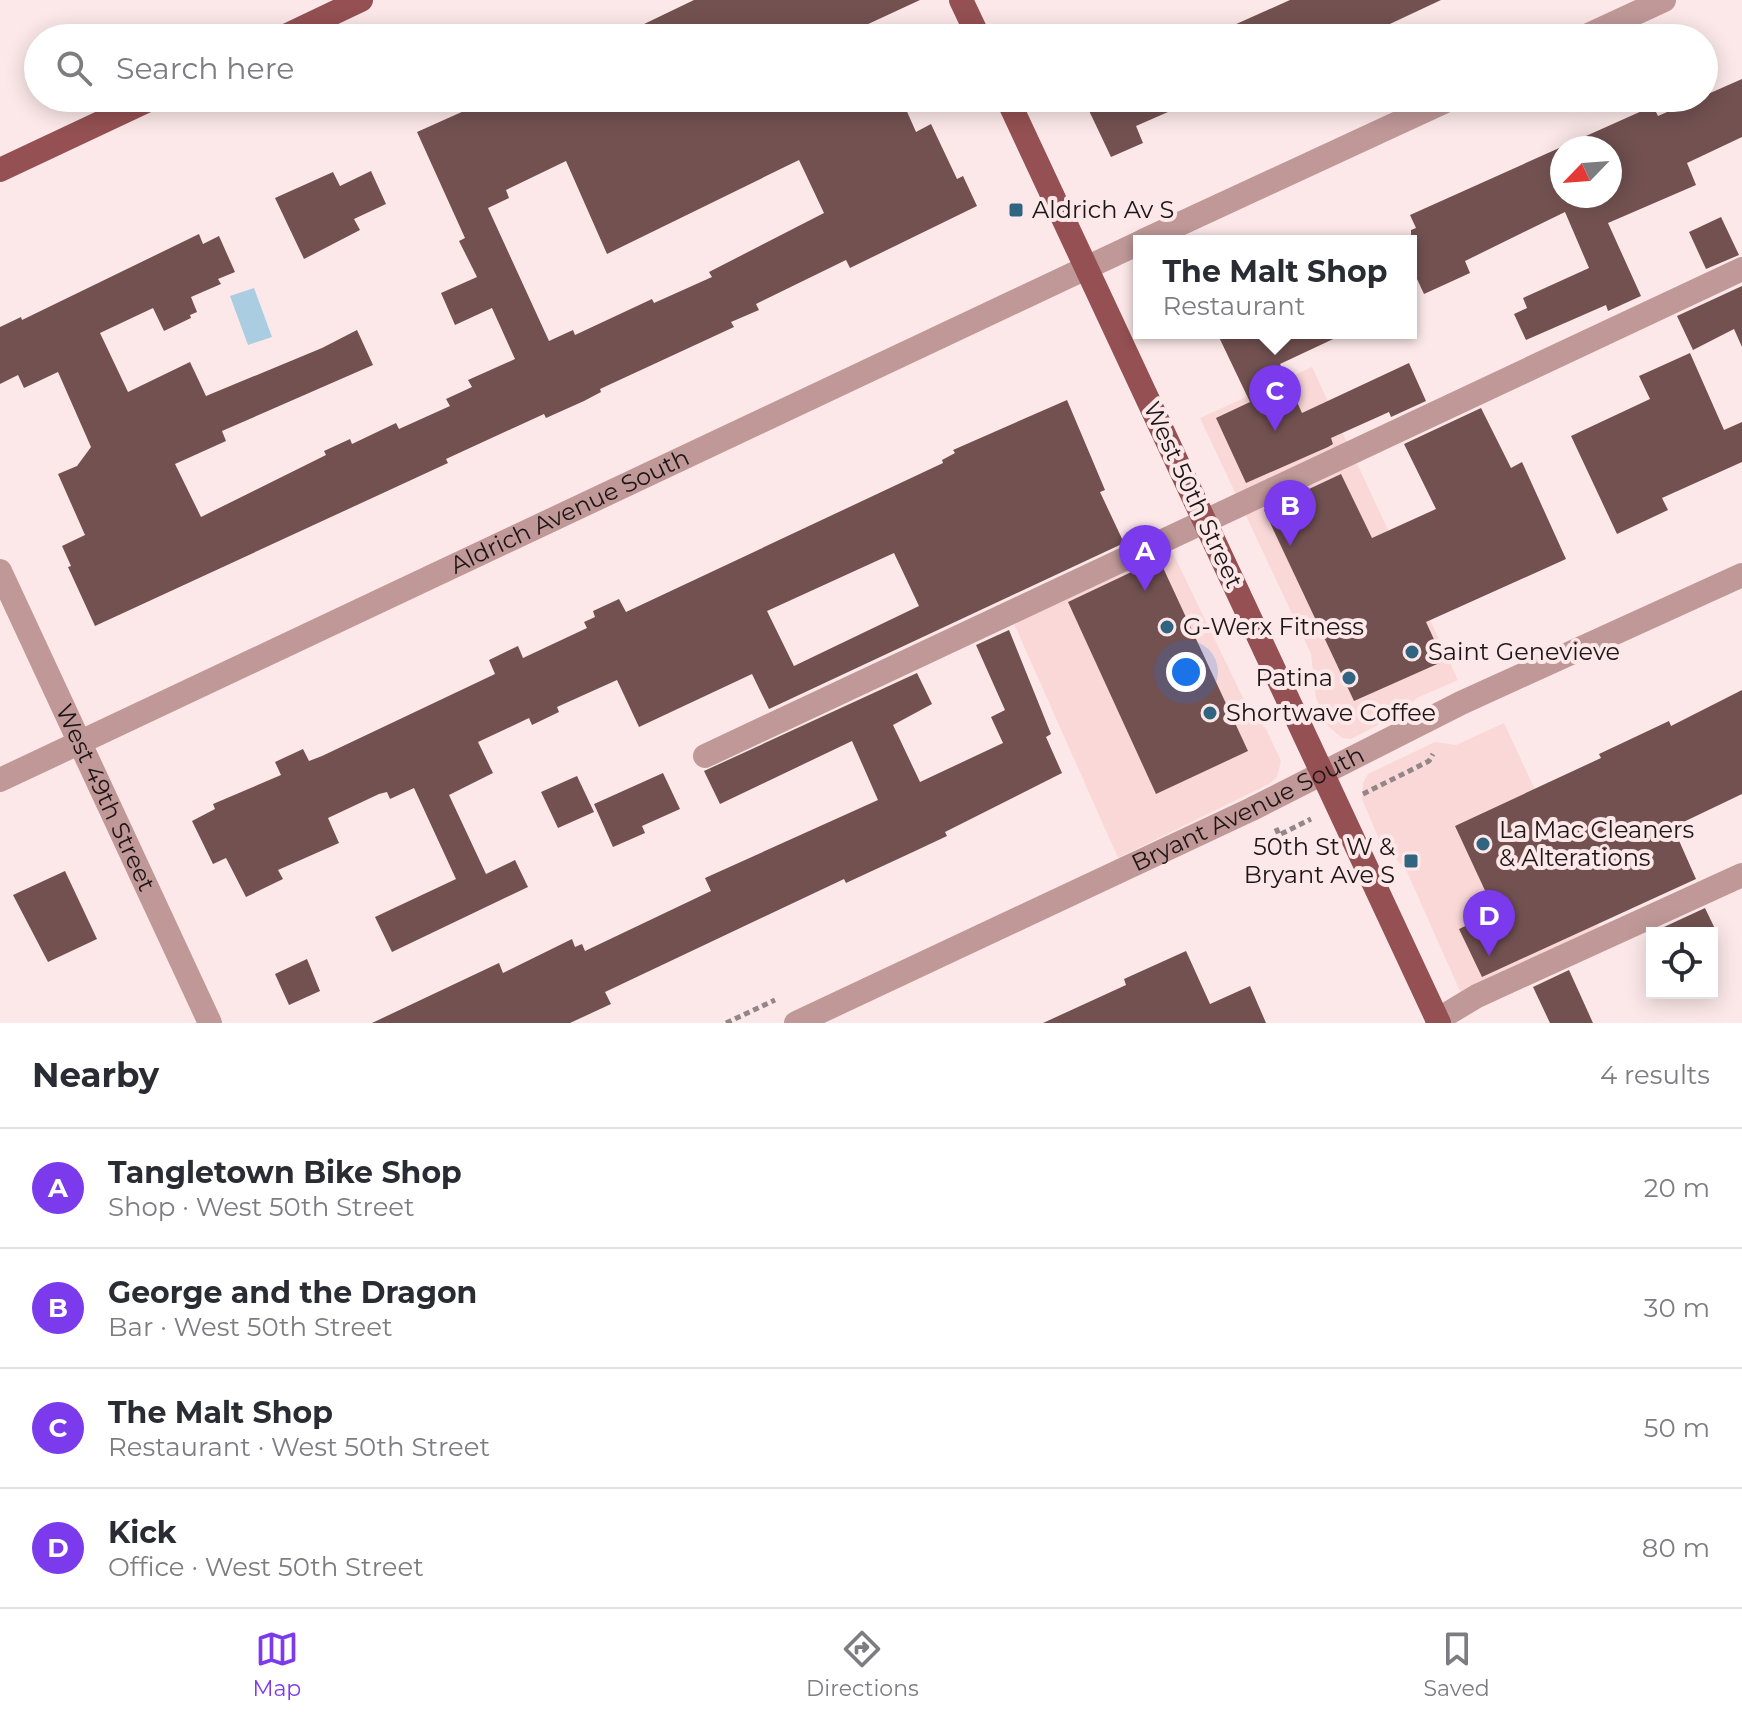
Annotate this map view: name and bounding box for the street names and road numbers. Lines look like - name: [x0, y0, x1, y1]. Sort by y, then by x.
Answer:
- street label: West 50th Street: [1138, 397, 1249, 593]
- street label: Aldrich Avenue South: [446, 442, 694, 580]
- street label: West 49th Street: [50, 699, 162, 896]
- street label: Bryant Avenue South: [1127, 740, 1369, 878]

